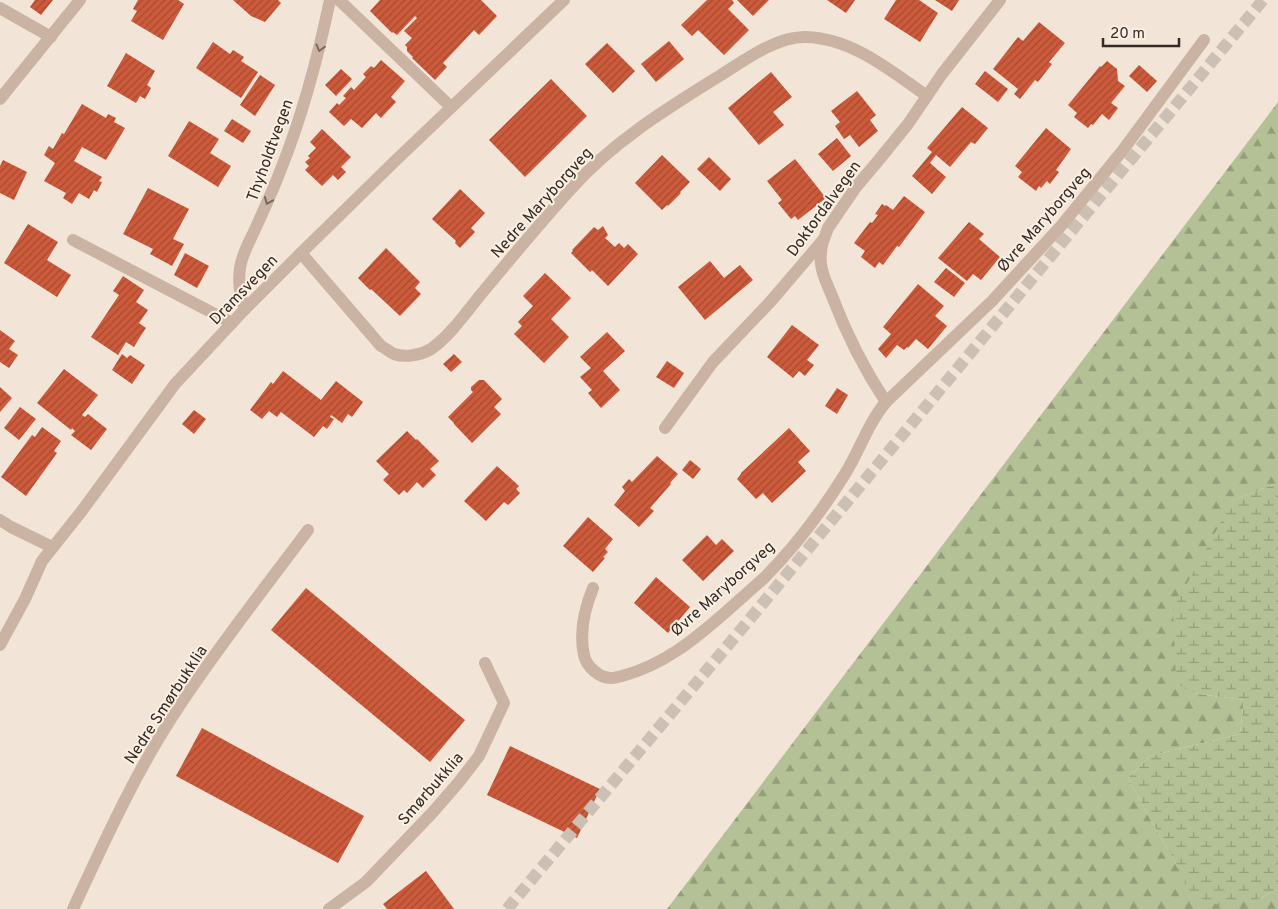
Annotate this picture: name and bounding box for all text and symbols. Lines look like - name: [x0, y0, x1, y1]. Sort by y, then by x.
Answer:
- scale bar: [1103, 15, 1179, 47]
- text: 20 m: [1110, 25, 1145, 44]
- one-way arrow: [315, 43, 326, 52]
- street label: Thyholdtvegen: [243, 97, 299, 205]
- street label: Nedre Maryborgveg: [487, 144, 598, 263]
- street label: Doktordalvegen: [783, 157, 866, 261]
- street label: Øvre Maryborgveg: [993, 164, 1096, 277]
- one-way arrow: [263, 196, 274, 205]
- street label: Dramsvegen: [206, 251, 283, 330]
- street label: Øvre Maryborgveg: [667, 538, 779, 641]
- street label: Nedre Smørbukklia: [121, 642, 213, 768]
- street label: Smørbukklia: [394, 749, 469, 830]

